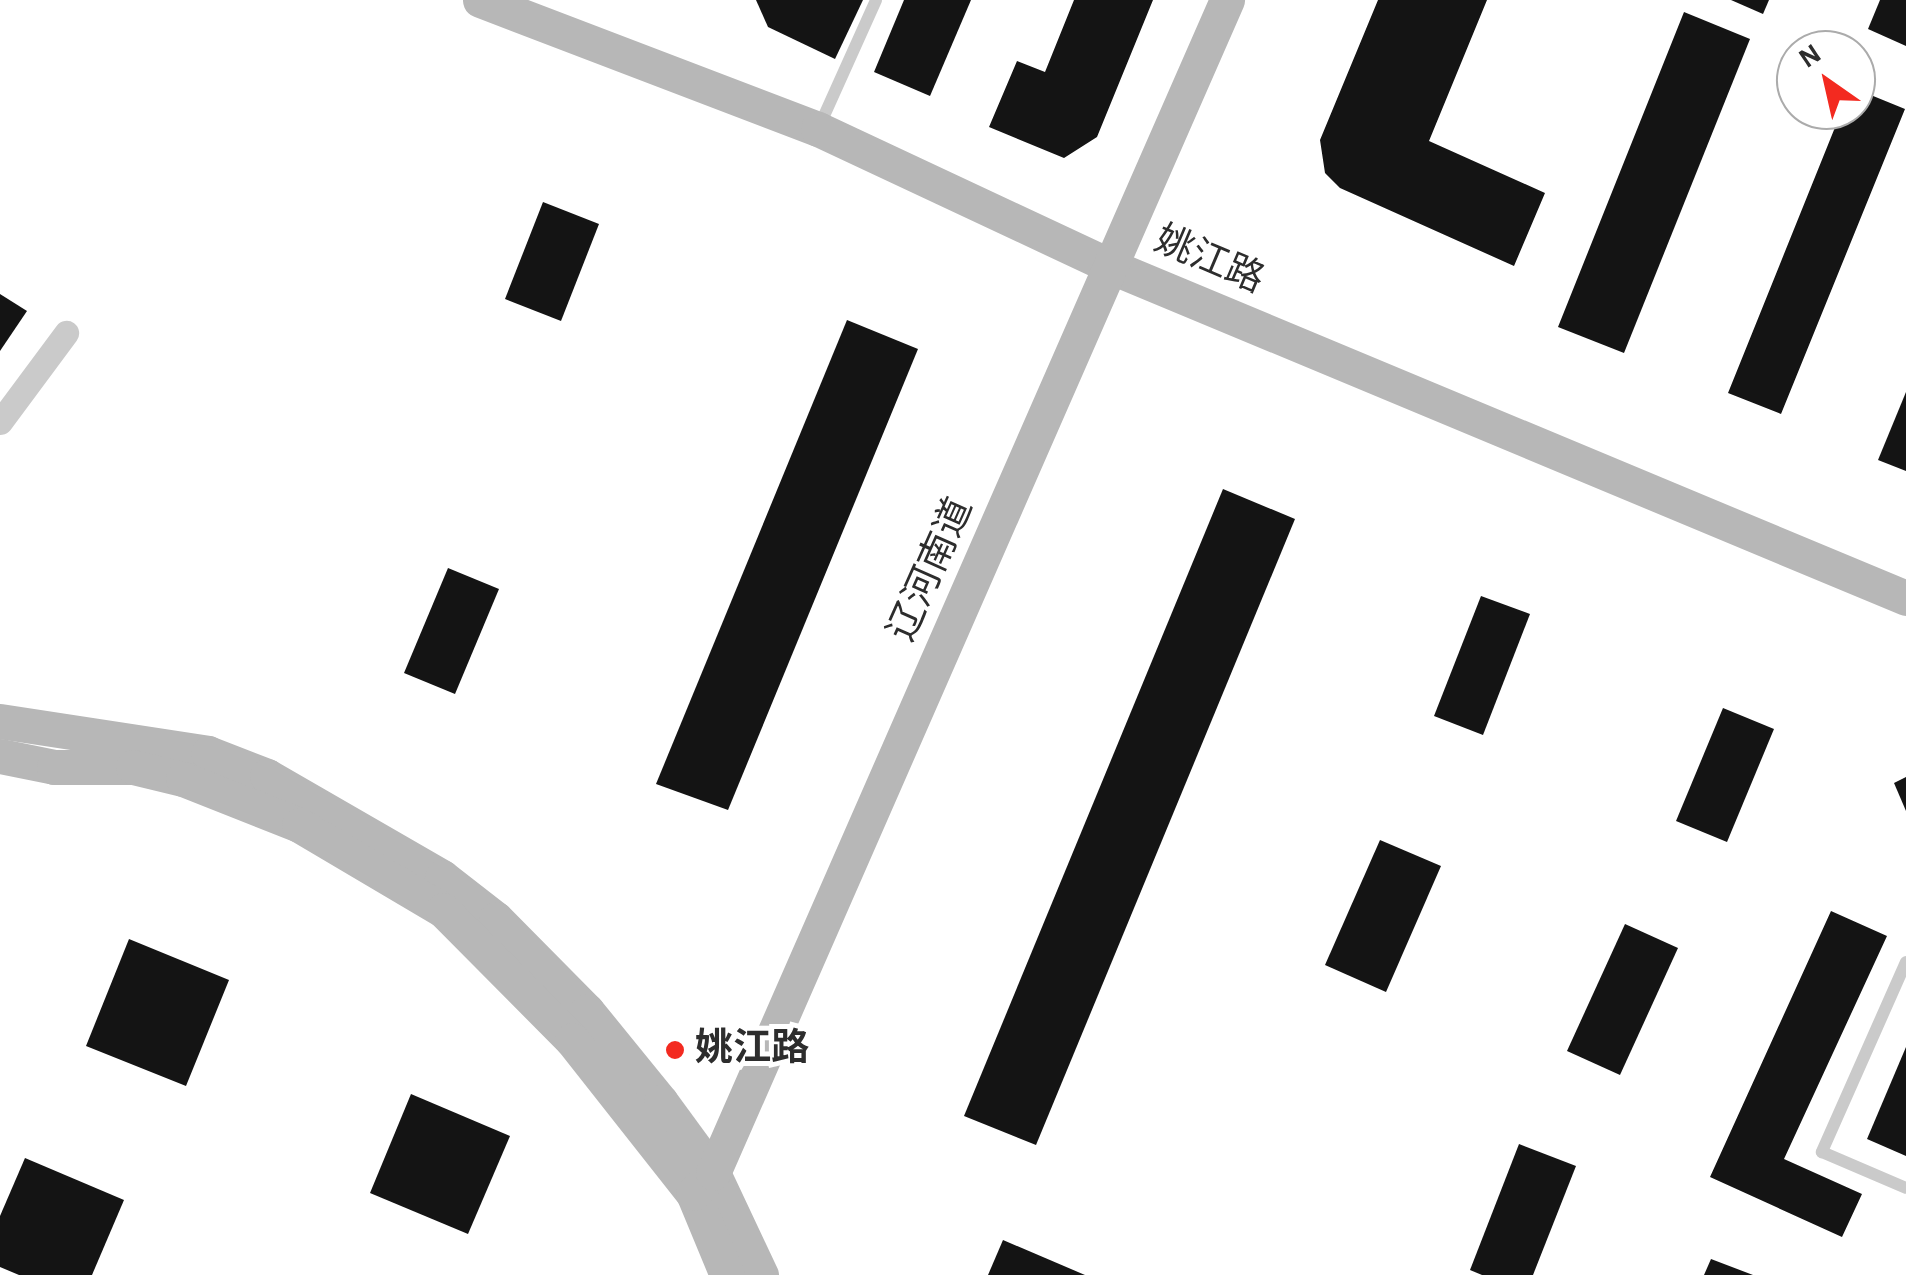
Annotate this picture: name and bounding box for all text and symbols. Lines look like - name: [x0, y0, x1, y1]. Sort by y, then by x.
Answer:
- north arrow: [1776, 30, 1876, 130]
- text: N: [1794, 40, 1826, 74]
- street label: 姚江路: [1148, 218, 1270, 304]
- street label: 辽河南道: [880, 491, 984, 649]
- place label: 姚江路: [695, 1027, 809, 1073]
- marker: 姚江路: [664, 1039, 686, 1061]

